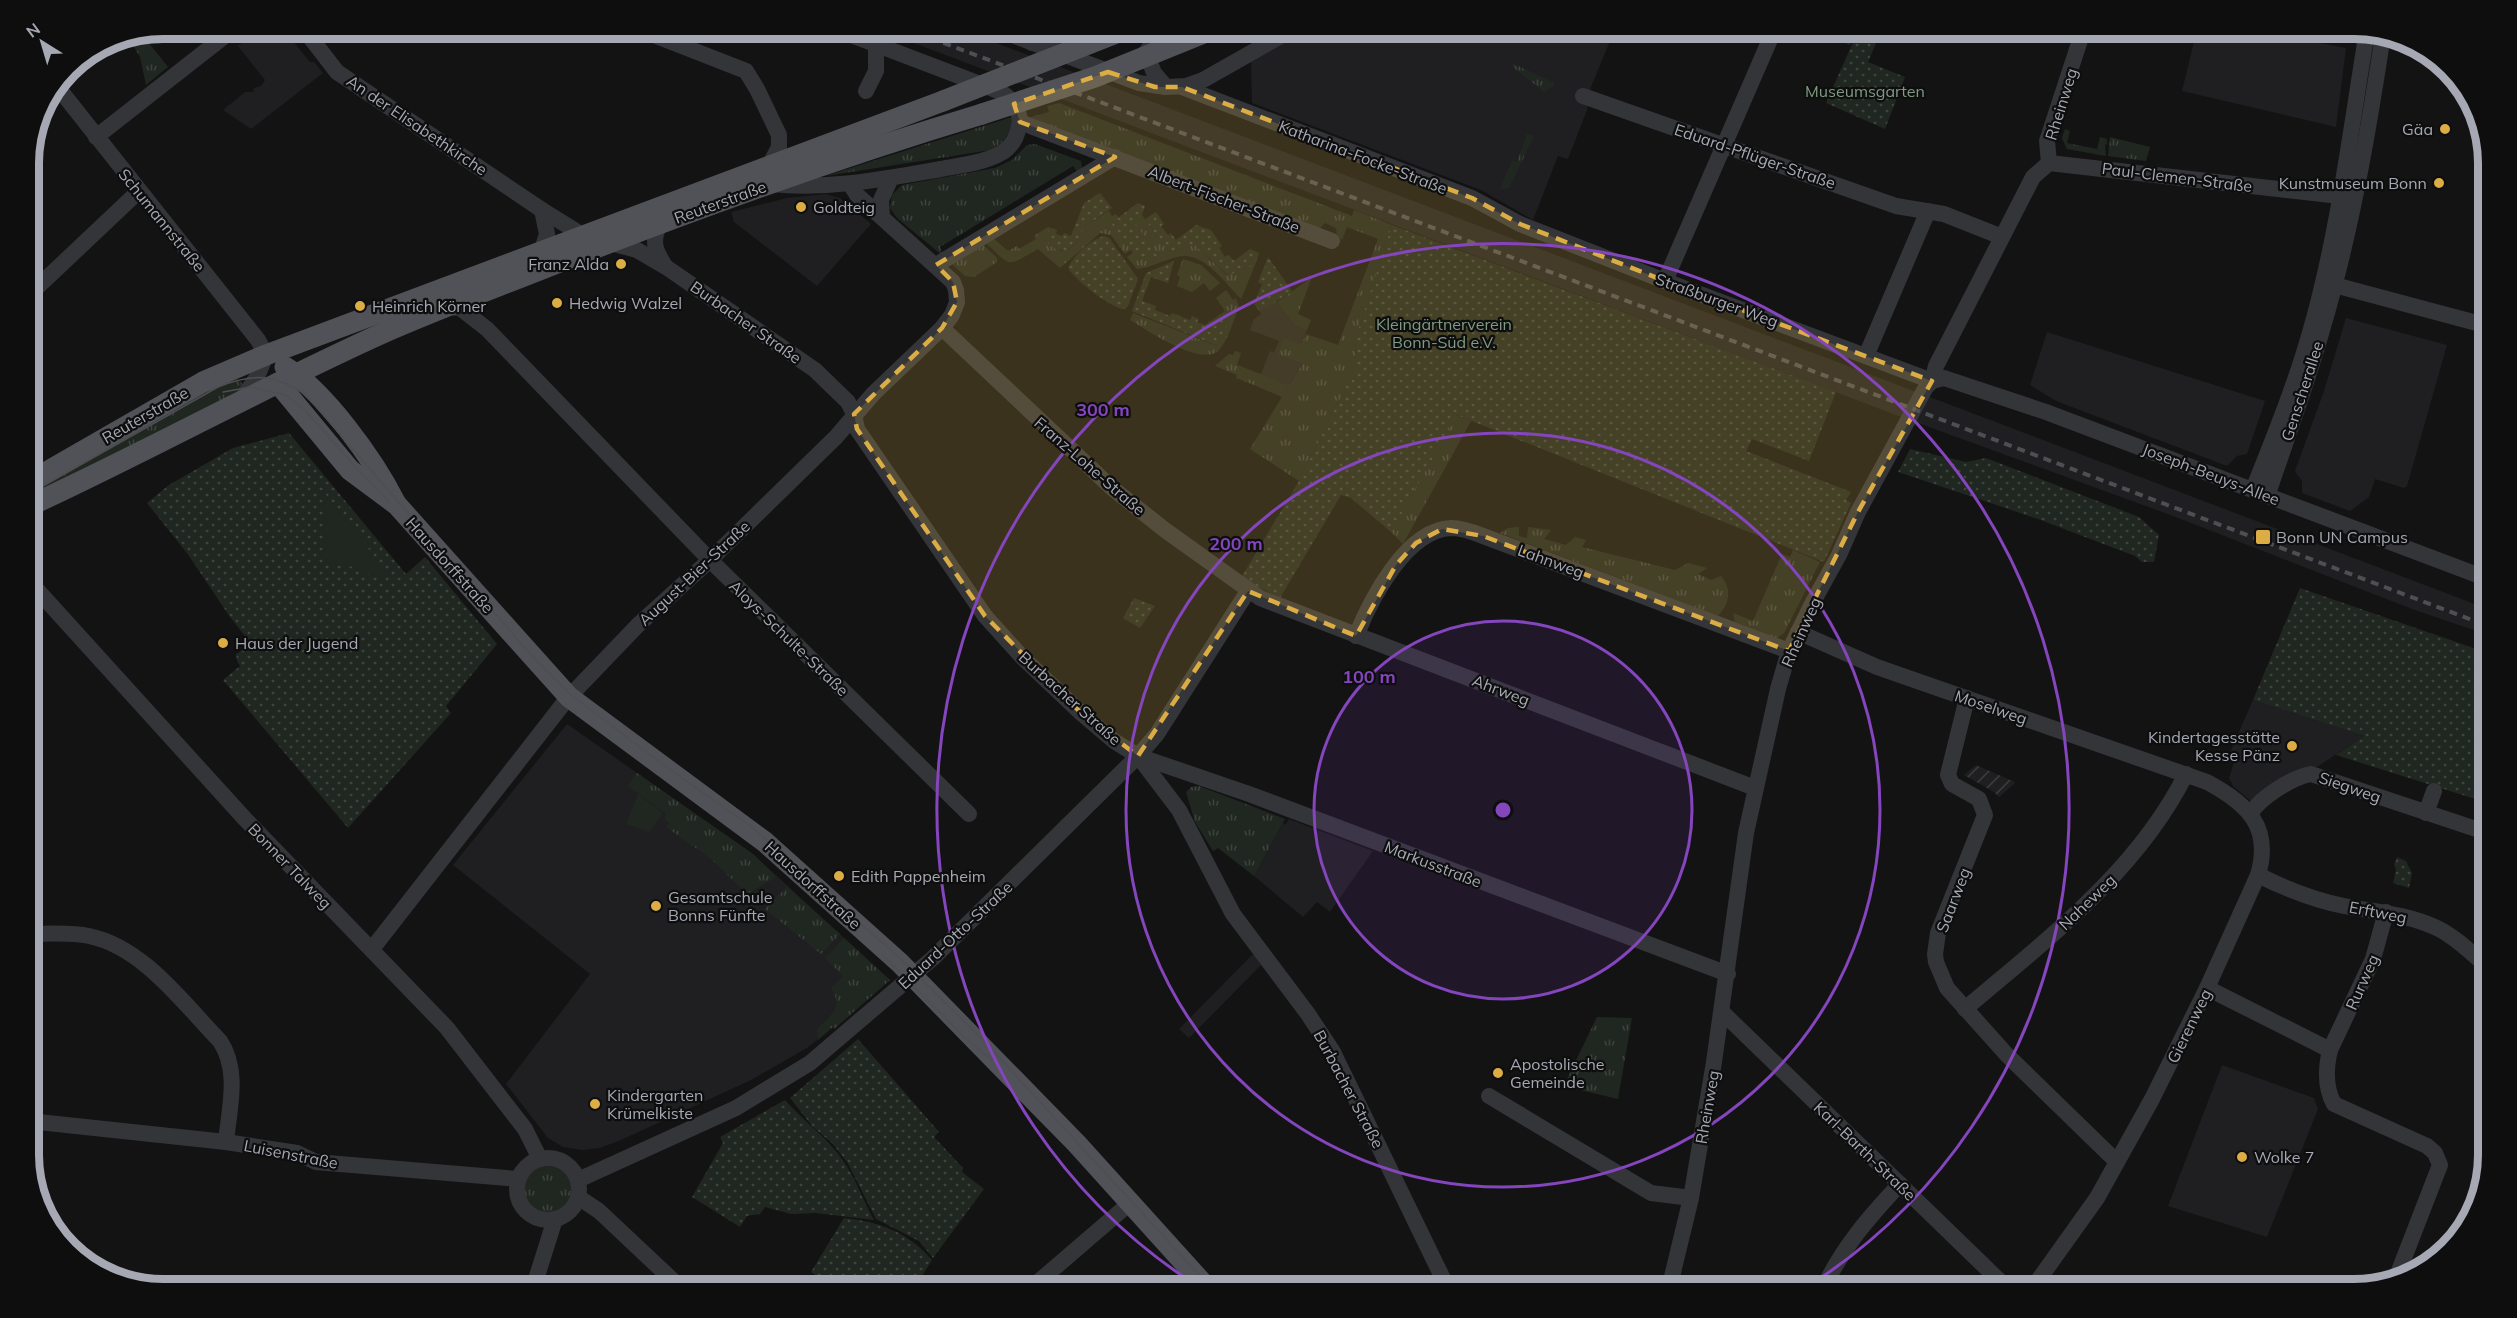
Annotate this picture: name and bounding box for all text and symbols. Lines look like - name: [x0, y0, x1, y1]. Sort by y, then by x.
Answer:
- north arrow: [12, 12, 72, 72]
- text: N: [22, 18, 44, 42]
- street label: Rheinweg: [2041, 65, 2081, 143]
- street label: An der Elisabethkirche: [343, 71, 491, 179]
- park label: Museumsgarten: [1805, 81, 1925, 101]
- street label: Katharina-Focke-Straße: [1276, 116, 1450, 198]
- street label: Eduard-Pflüger-Straße: [1672, 119, 1838, 193]
- place label: Gäa: [2402, 119, 2433, 139]
- marker: Gäa: [2438, 122, 2452, 136]
- street label: Paul-Clemen-Straße: [2101, 158, 2253, 196]
- street label: Albert-Fischer-Straße: [1145, 161, 1303, 237]
- street label: Schumannstraße: [114, 165, 210, 275]
- place label: Kunstmuseum Bonn: [2279, 173, 2427, 193]
- street label: Reuterstraße: [671, 176, 769, 228]
- marker: Kunstmuseum Bonn: [2432, 176, 2446, 190]
- place label: Goldteig: [813, 197, 875, 217]
- marker: Goldteig: [794, 200, 808, 214]
- place label: Franz Alda: [528, 254, 609, 274]
- marker: Franz Alda: [614, 257, 628, 271]
- street label: Straßburger Weg: [1653, 269, 1781, 331]
- street label: Burbacher Straße: [687, 276, 805, 368]
- place label: Hedwig Walzel: [569, 293, 682, 313]
- place label: Heinrich Körner: [372, 296, 486, 316]
- marker: Hedwig Walzel: [550, 296, 564, 310]
- marker: Heinrich Körner: [353, 299, 367, 313]
- park label: Kleingärtnerverein Bonn-Süd e.V.: [1376, 314, 1512, 352]
- street label: Genscherallee: [2276, 338, 2328, 444]
- street label: Reuterstraße: [98, 382, 192, 448]
- text: 300 m: [1076, 398, 1130, 421]
- street label: Franz-Lohe-Straße: [1030, 412, 1150, 520]
- street label: Joseph-Beuys-Allee: [2140, 439, 2282, 509]
- street label: Hausdorffstraße: [402, 513, 498, 617]
- street label: August-Bier-Straße: [634, 516, 754, 630]
- place label: Bonn UN Campus: [2276, 527, 2408, 547]
- marker: Bonn UN Campus: [2254, 528, 2272, 546]
- text: 200 m: [1209, 532, 1263, 555]
- street label: Lahnweg: [1515, 540, 1587, 582]
- street label: Aloys-Schulte-Straße: [725, 576, 853, 700]
- street label: Rheinweg: [1777, 594, 1825, 670]
- place label: Haus der Jugend: [235, 633, 358, 653]
- marker: Haus der Jugend: [216, 636, 230, 650]
- street label: Burbacher Straße: [1015, 647, 1125, 749]
- text: 100 m: [1342, 665, 1396, 688]
- street label: Ahrweg: [1470, 670, 1532, 710]
- street label: Moselweg: [1952, 685, 2030, 729]
- place label: Kindertagesstätte Kesse Pänz: [2148, 727, 2280, 765]
- marker: Kindertagesstätte Kesse Pänz: [2285, 739, 2299, 753]
- street label: Siegweg: [2316, 767, 2384, 807]
- centre of rings: [1493, 800, 1513, 820]
- street label: Bonner Talweg: [244, 819, 336, 913]
- street label: Markusstraße: [1382, 836, 1484, 892]
- street label: Hausdorffstraße: [761, 837, 865, 933]
- street label: Saarweg: [1932, 865, 1974, 935]
- place label: Edith Pappenheim: [851, 866, 986, 886]
- marker: Edith Pappenheim: [832, 869, 846, 883]
- street label: Naheweg: [2054, 870, 2120, 934]
- street label: Eduard-Otto-Straße: [894, 877, 1016, 993]
- place label: Gesamtschule Bonns Fünfte: [668, 887, 773, 925]
- street label: Erftweg: [2347, 897, 2409, 927]
- marker: Gesamtschule Bonns Fünfte: [649, 899, 663, 913]
- street label: Rurweg: [2341, 951, 2383, 1013]
- street label: Gierenweg: [2162, 986, 2216, 1066]
- street label: Burbacher Straße: [1309, 1027, 1389, 1151]
- place label: Apostolische Gemeinde: [1510, 1054, 1605, 1092]
- marker: Apostolische Gemeinde: [1491, 1066, 1505, 1080]
- street label: Rheinweg: [1691, 1069, 1723, 1145]
- place label: Kindergarten Krümelkiste: [607, 1085, 703, 1123]
- marker: Kindergarten Krümelkiste: [588, 1097, 602, 1111]
- street label: Karl-Barth-Straße: [1810, 1097, 1920, 1205]
- street label: Luisenstraße: [242, 1135, 340, 1173]
- place label: Wolke 7: [2254, 1147, 2314, 1167]
- marker: Wolke 7: [2235, 1150, 2249, 1164]

